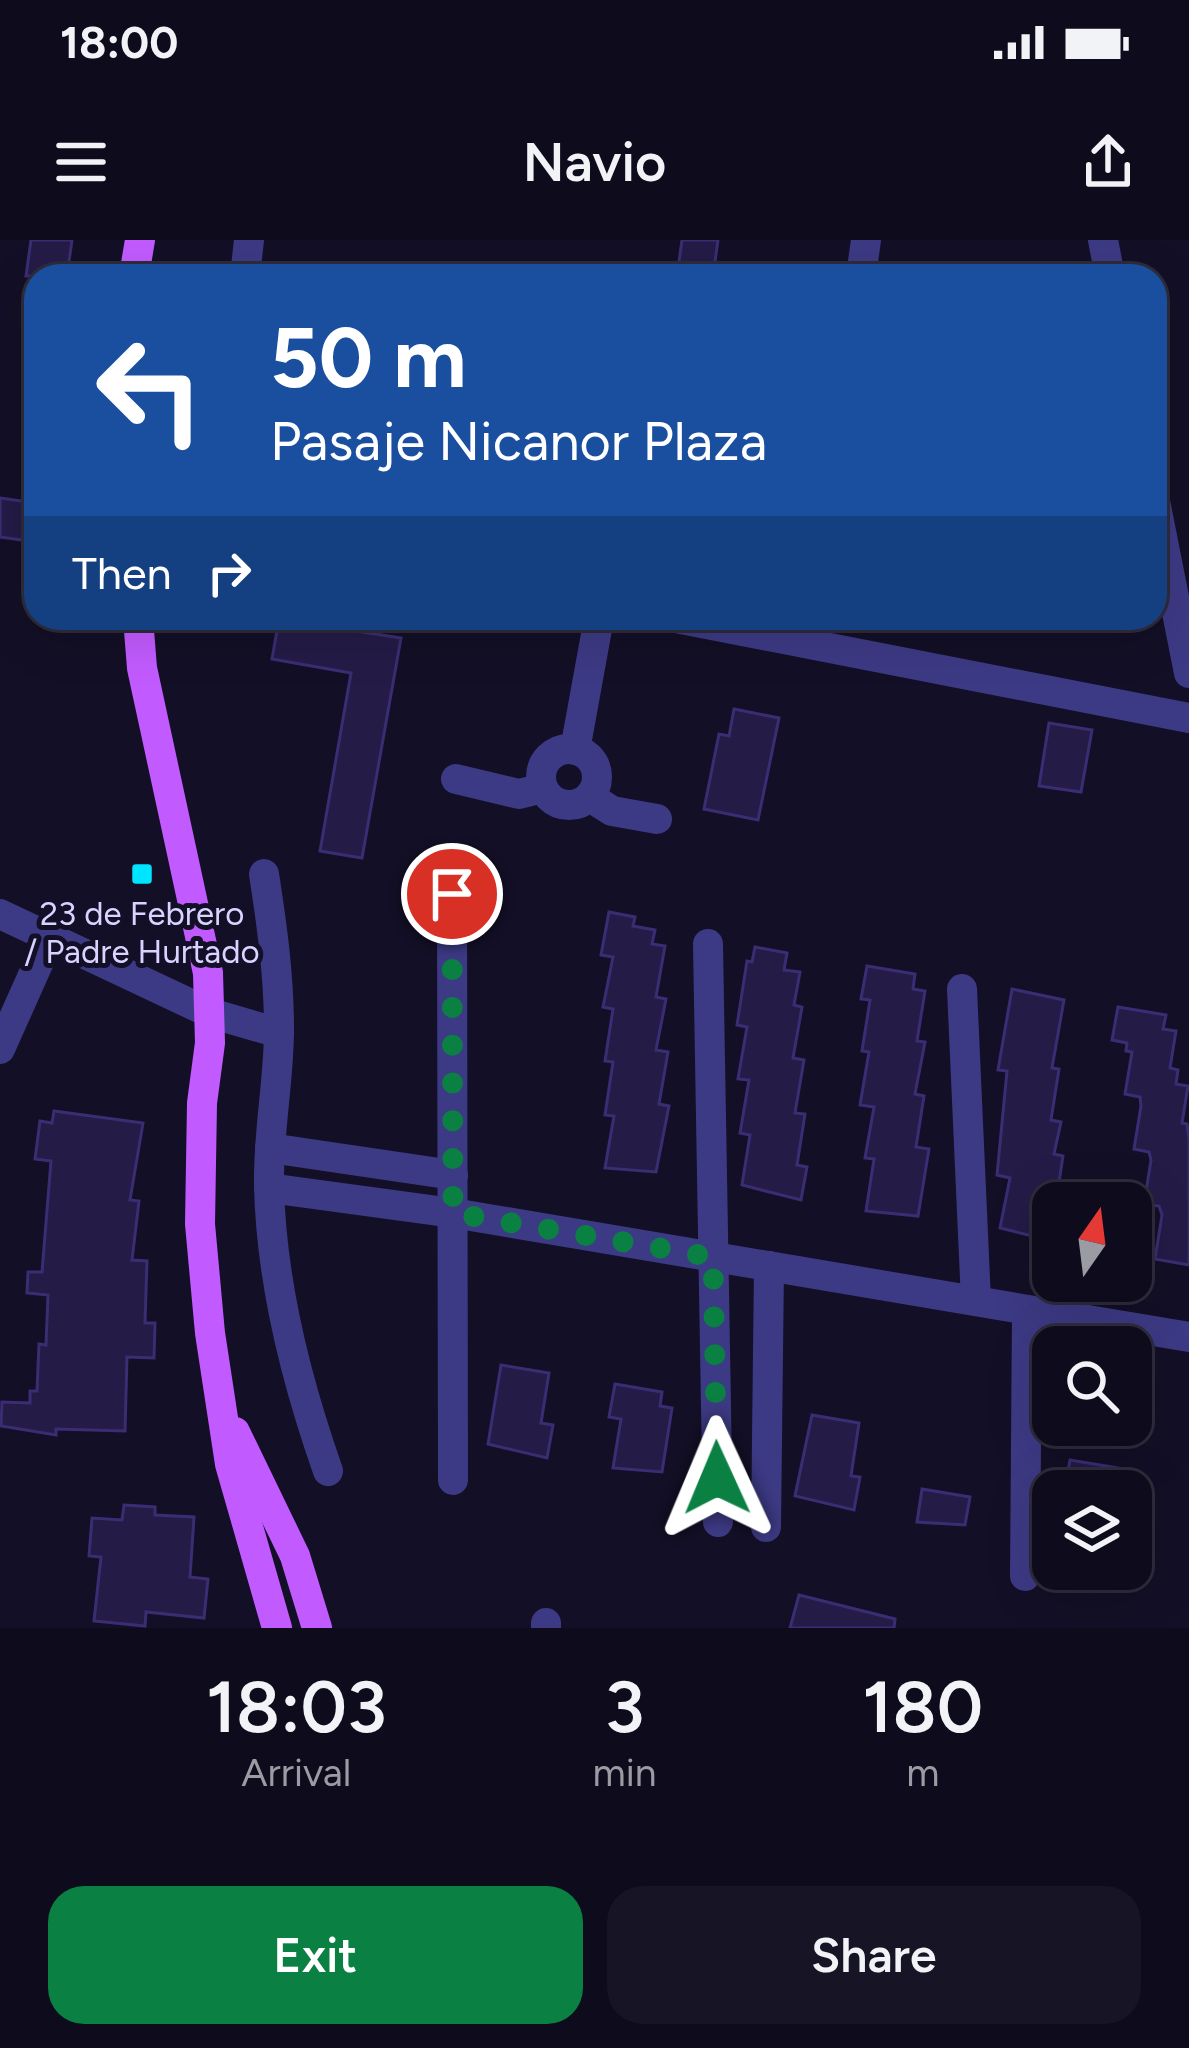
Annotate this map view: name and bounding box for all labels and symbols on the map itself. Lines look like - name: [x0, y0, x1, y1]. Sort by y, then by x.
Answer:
- pin: [401, 843, 503, 945]
- marker: 23 de Febrero / Padre Hurtado: [129, 861, 155, 887]
- place label: 23 de Febrero / Padre Hurtado: [24, 894, 260, 971]
- north arrow: [1032, 1182, 1152, 1302]
- position arrow: [654, 1415, 780, 1541]

